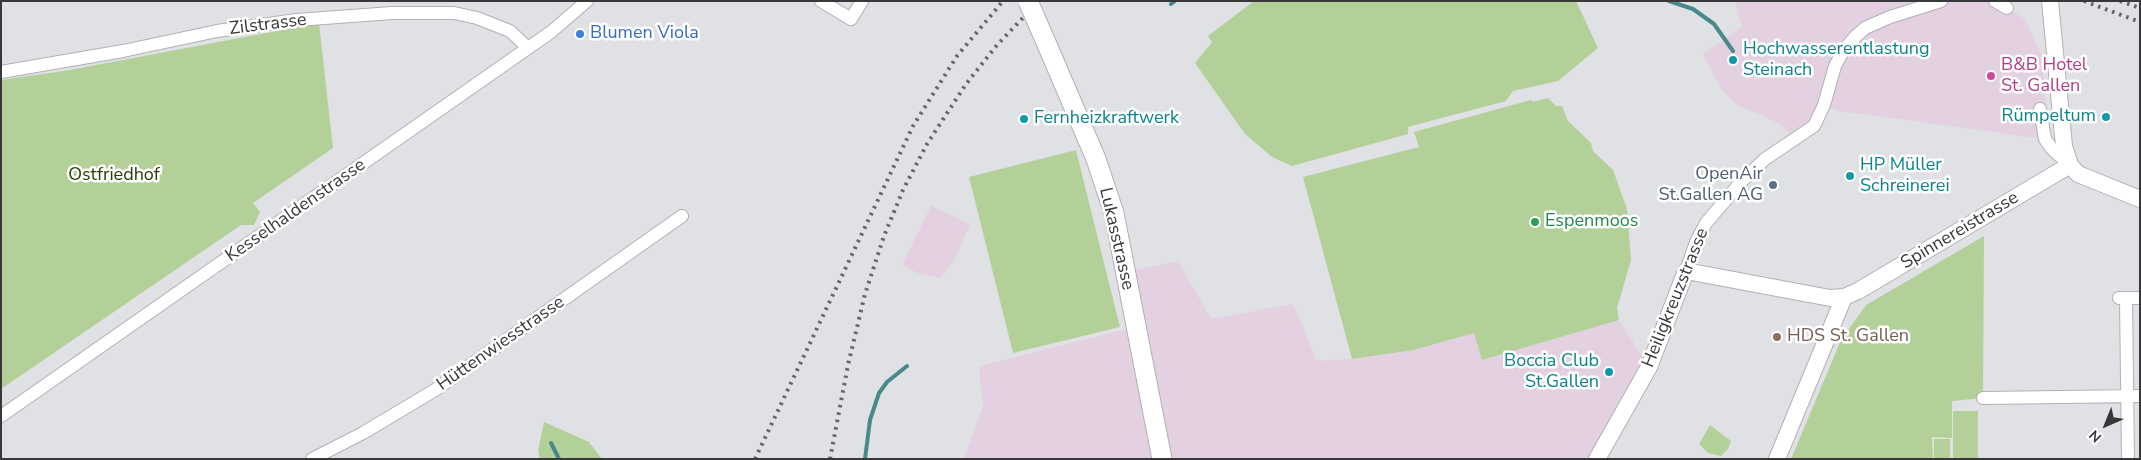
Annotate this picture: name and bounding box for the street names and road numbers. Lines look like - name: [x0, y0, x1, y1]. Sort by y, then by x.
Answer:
- street label: Zilstrasse: [228, 10, 308, 40]
- street label: Kesselhaldenstrasse: [222, 155, 370, 267]
- street label: Lukasstrasse: [1094, 186, 1138, 292]
- street label: Spinnereistrasse: [1897, 187, 2023, 275]
- street label: Heiligkreuzstrasse: [1638, 225, 1714, 371]
- street label: Hüttenwiesstrasse: [433, 292, 569, 396]

